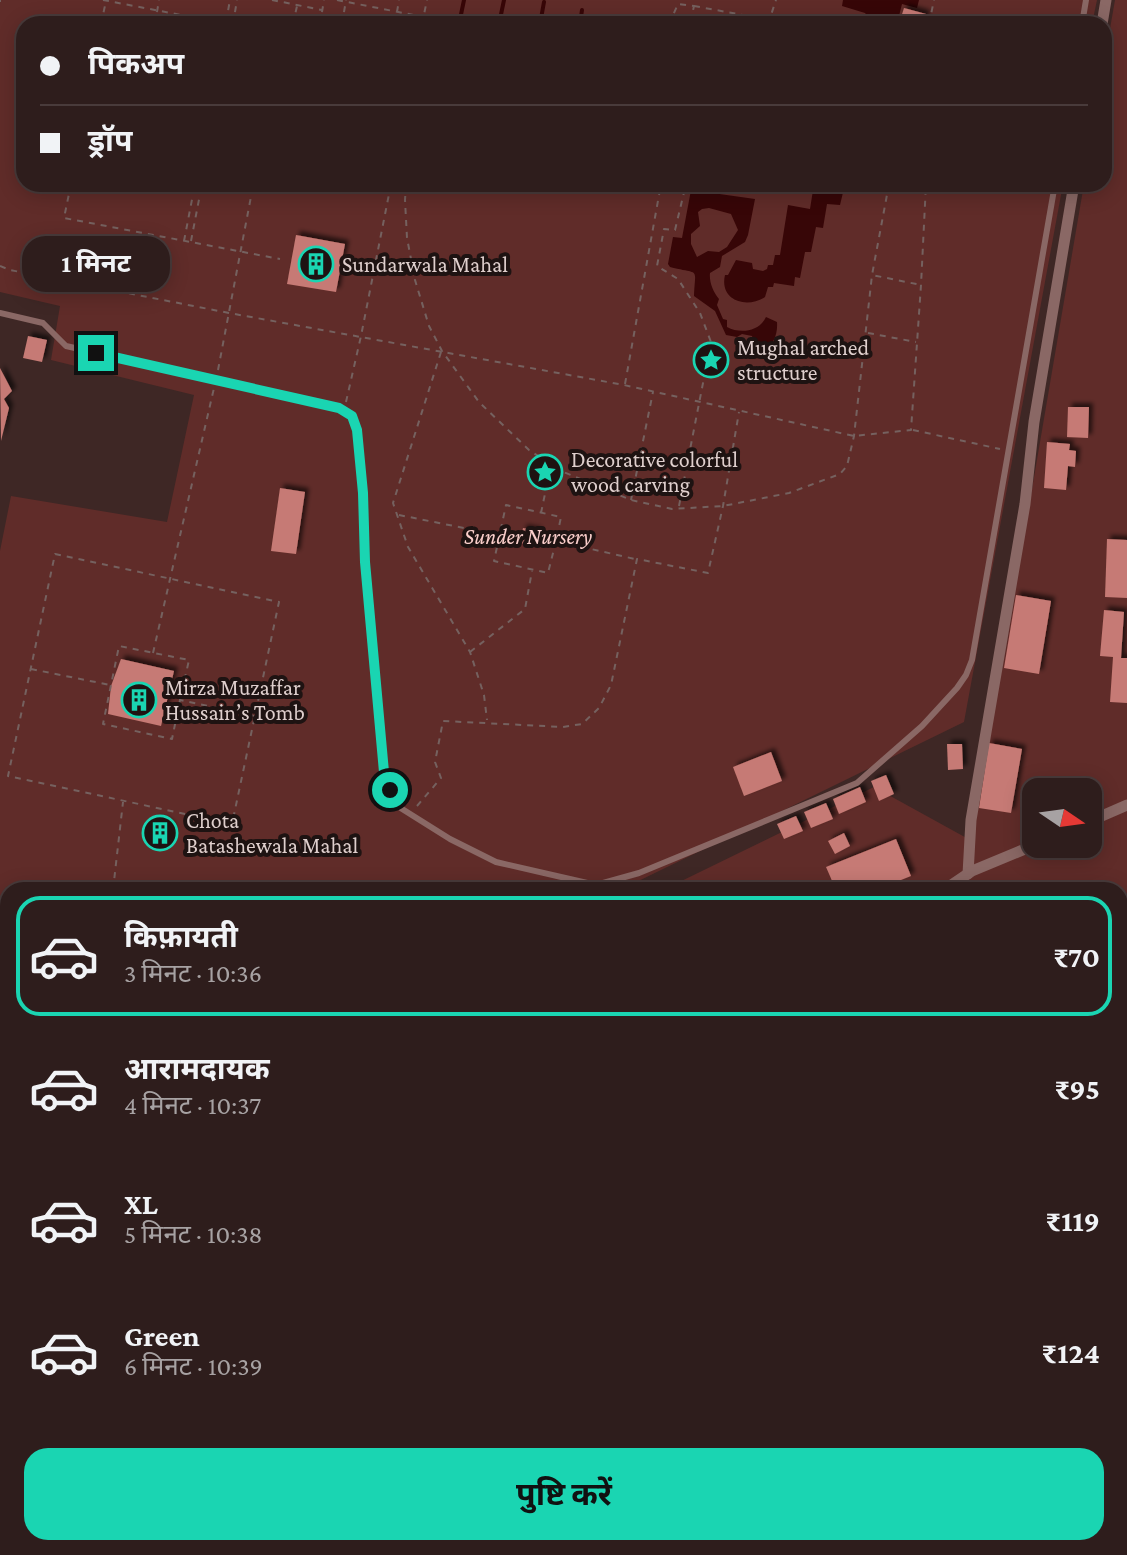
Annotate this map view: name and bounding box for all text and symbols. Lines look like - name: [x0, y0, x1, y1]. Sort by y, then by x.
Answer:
- text: पिकअप: [88, 47, 184, 80]
- text: ड्रॉप: [88, 124, 132, 157]
- callout: 1 मिनट: [22, 237, 170, 293]
- building icon: Sundarwala Mahal: [297, 245, 335, 283]
- text: 1 मिनट: [61, 249, 131, 278]
- place label: Sundarwala Mahal: [342, 252, 508, 277]
- route end: [78, 335, 114, 371]
- place label: Mughal arched structure: [737, 335, 870, 385]
- place icon: Mughal arched structure: [692, 341, 730, 379]
- place label: Decorative colorful wood carving: [571, 447, 738, 497]
- place icon: Decorative colorful wood carving: [526, 453, 564, 491]
- park label: Sunder Nursery: [464, 524, 592, 549]
- place label: Mirza Muzaffar Hussain’s Tomb: [165, 675, 305, 725]
- building icon: Mirza Muzaffar Hussain’s Tomb: [120, 681, 158, 719]
- route start: [372, 772, 408, 808]
- north arrow: [1022, 778, 1102, 858]
- map controls: [1022, 778, 1102, 858]
- place label: Chota Batashewala Mahal: [186, 808, 358, 858]
- building icon: Chota Batashewala Mahal: [141, 814, 179, 852]
- icon: car: [28, 920, 100, 992]
- text: किफ़ायती: [124, 920, 238, 953]
- text: ₹70: [1053, 940, 1100, 973]
- text: 3 मिनट · 10:36: [124, 959, 262, 988]
- icon: car: [28, 1052, 100, 1124]
- text: आरामदायक: [124, 1052, 270, 1085]
- text: ₹95: [1054, 1072, 1100, 1105]
- text: 4 मिनट · 10:37: [124, 1091, 261, 1120]
- icon: car: [28, 1184, 100, 1256]
- text: XL: [124, 1187, 158, 1220]
- text: ₹119: [1045, 1204, 1100, 1237]
- text: 5 मिनट · 10:38: [124, 1220, 263, 1249]
- icon: car: [28, 1316, 100, 1388]
- text: Green: [124, 1319, 200, 1352]
- text: ₹124: [1042, 1336, 1100, 1369]
- text: 6 मिनट · 10:39: [124, 1352, 263, 1381]
- button: पुष्टि करें: [24, 1448, 1104, 1540]

